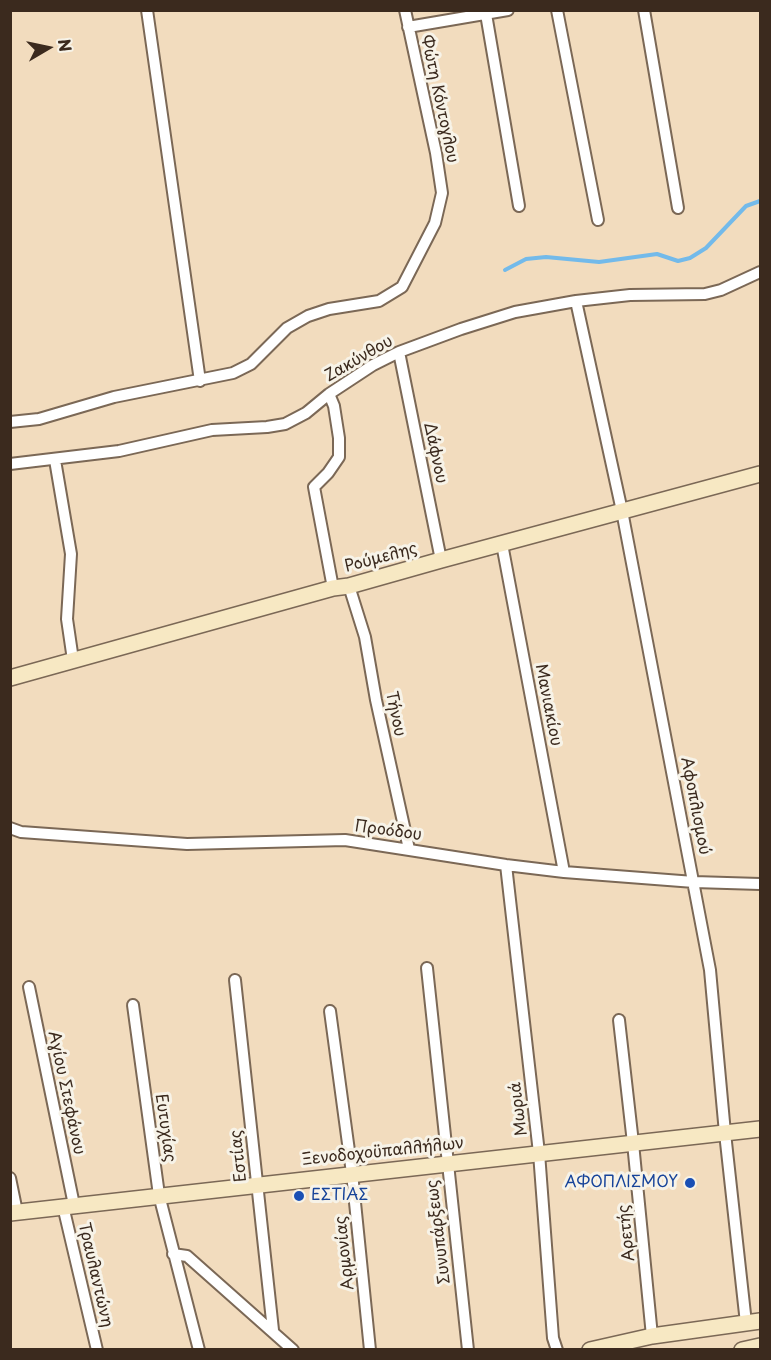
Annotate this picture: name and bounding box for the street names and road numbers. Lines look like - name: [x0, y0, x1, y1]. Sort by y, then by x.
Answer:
- street label: Φώτη Κόντογλου: [416, 33, 462, 165]
- street label: Ζακύνθου: [322, 332, 396, 386]
- street label: Δάφνου: [419, 421, 451, 485]
- street label: Ρούμελης: [343, 539, 419, 577]
- street label: Μανιακίου: [531, 662, 565, 748]
- street label: Τήνου: [381, 690, 409, 738]
- street label: Αφοπλισμού: [676, 756, 714, 856]
- street label: Προόδου: [353, 817, 423, 845]
- street label: Αγίου Στεφάνου: [44, 1029, 88, 1157]
- street label: Μωριά: [506, 1081, 532, 1137]
- street label: Ευτυχίας: [151, 1093, 179, 1163]
- street label: Εστίας: [227, 1129, 251, 1183]
- street label: Ξενοδοχοϋπαλλήλων: [301, 1134, 465, 1170]
- street label: Συνυπάρξεως: [423, 1179, 455, 1285]
- street label: Αρετής: [614, 1204, 640, 1262]
- street label: Αρμονίας: [332, 1215, 358, 1291]
- street label: Τραυλαντώνη: [74, 1221, 116, 1329]

